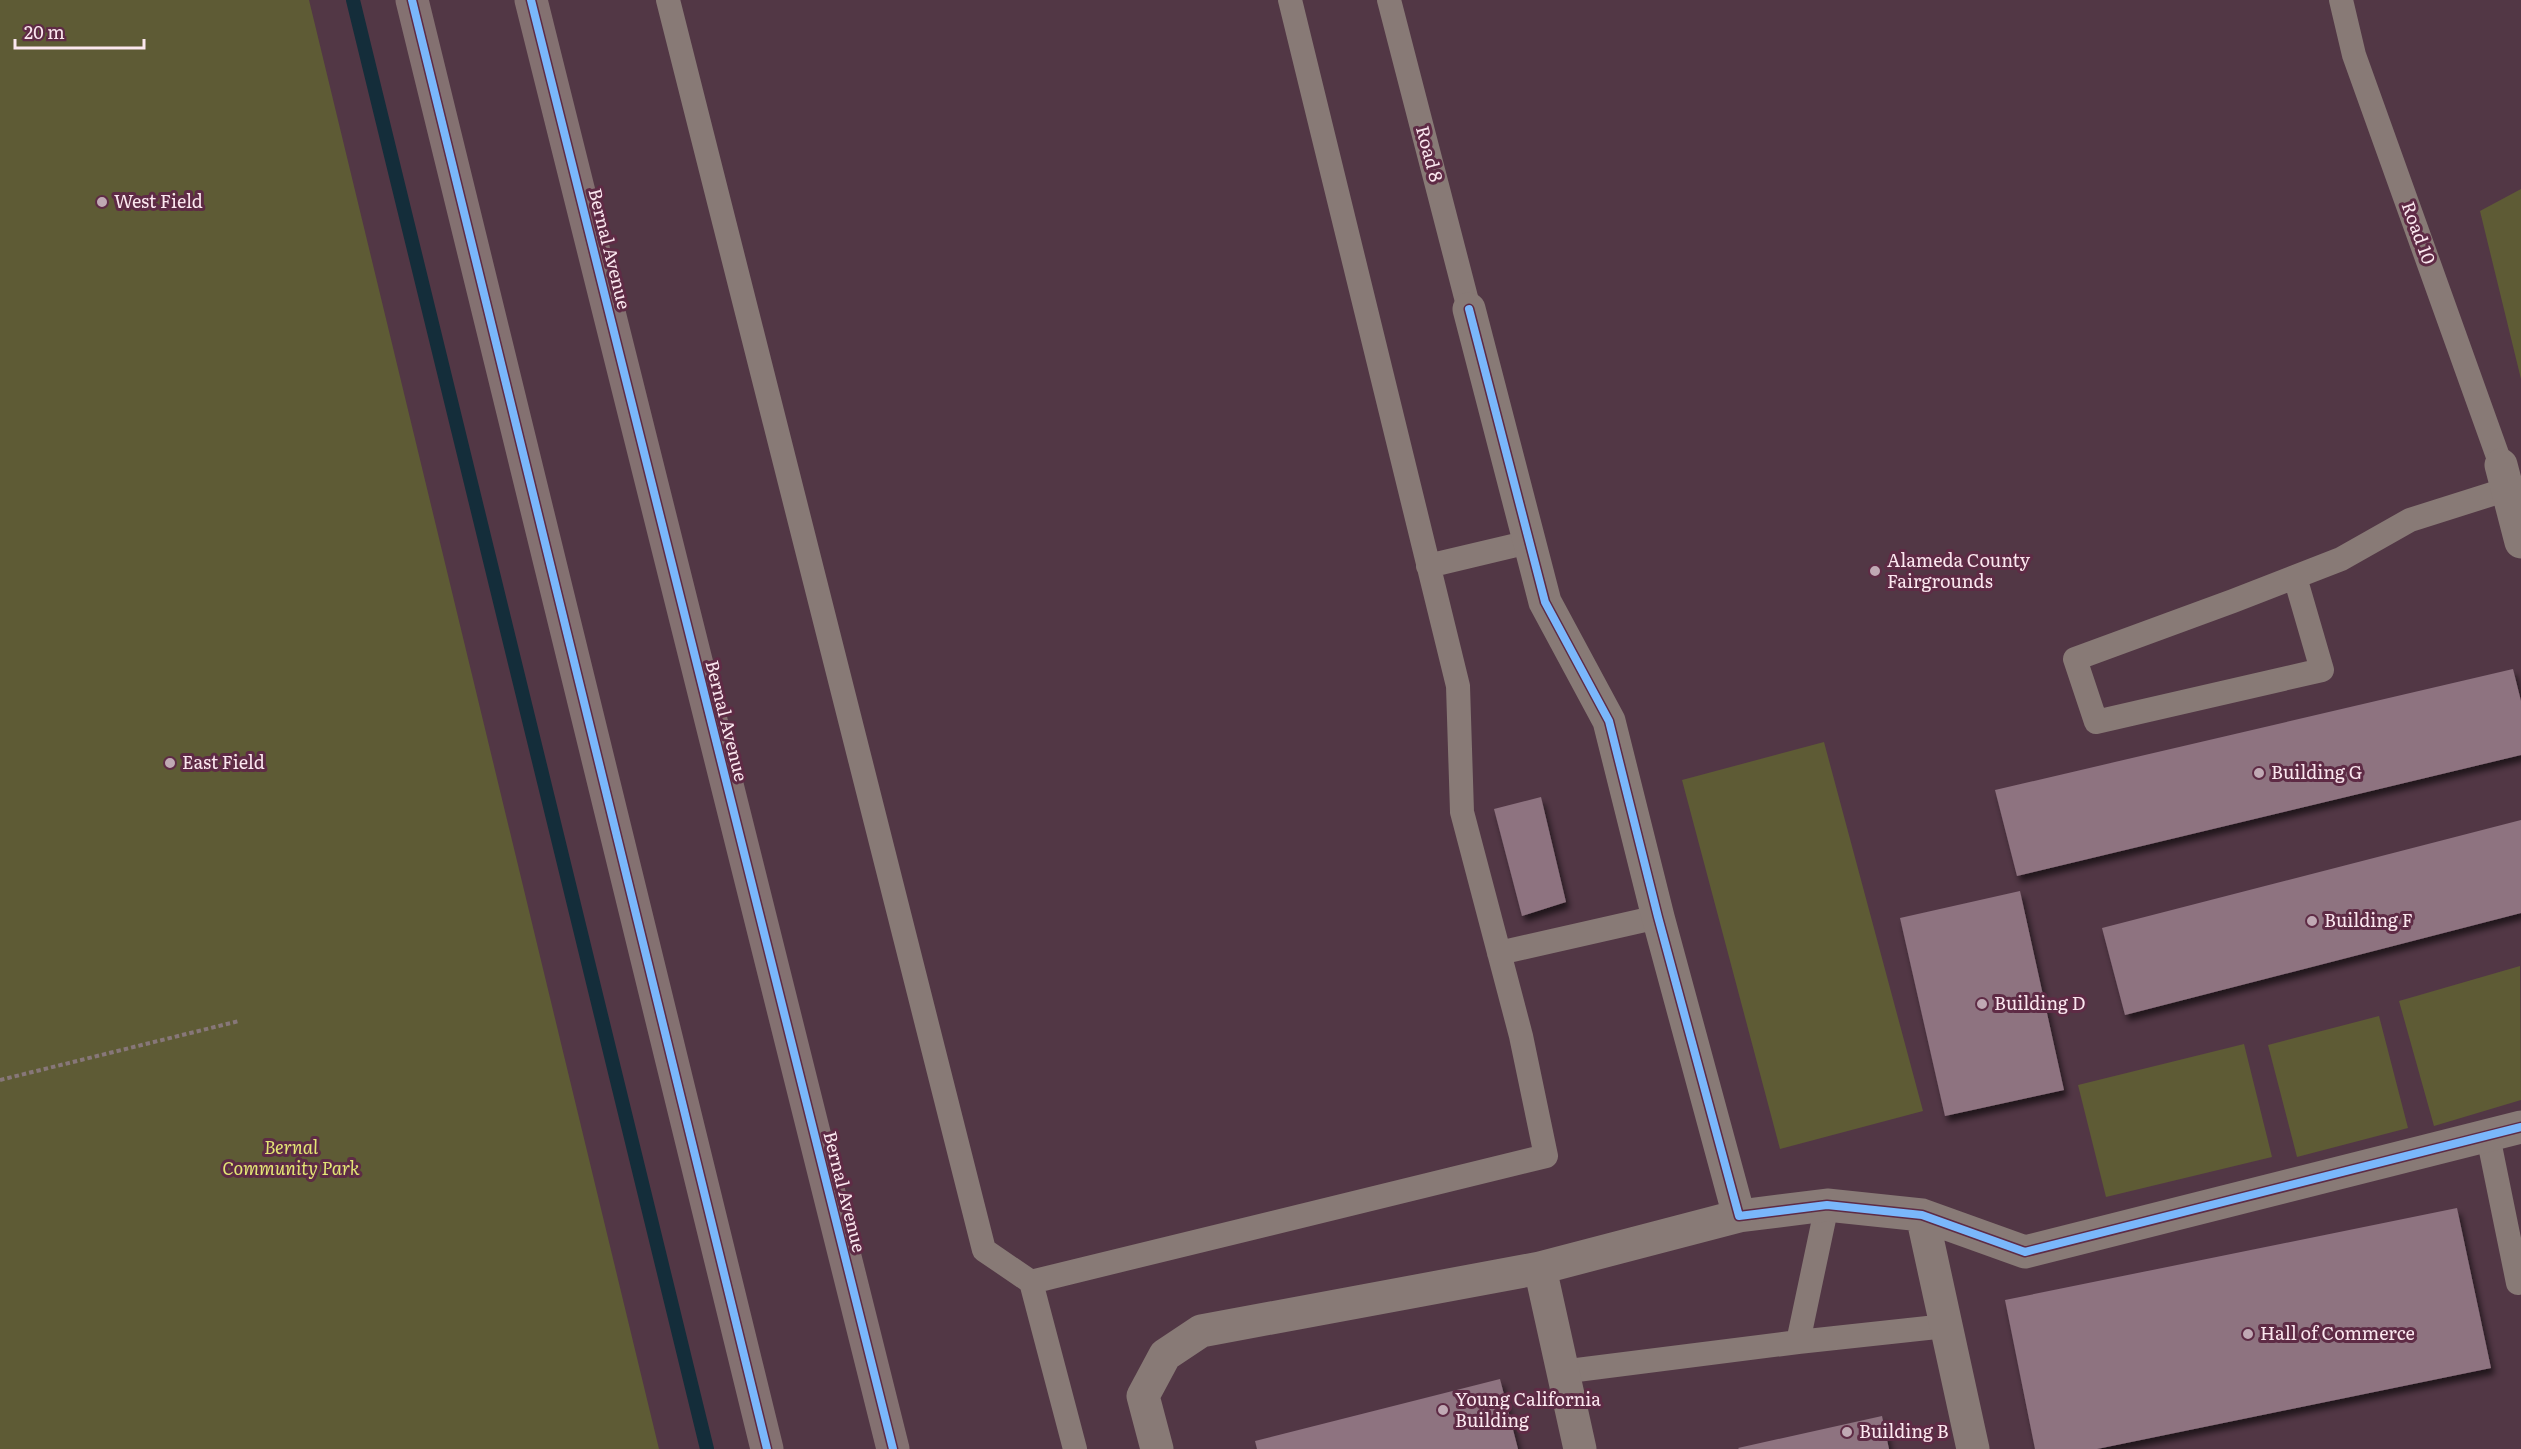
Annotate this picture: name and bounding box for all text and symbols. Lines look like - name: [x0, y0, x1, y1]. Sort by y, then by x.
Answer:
- scale bar: [15, 12, 144, 50]
- text: 20 m: [24, 18, 65, 45]
- street label: Road 8: [1410, 122, 1451, 185]
- street label: Bernal Avenue: [582, 185, 639, 312]
- place label: West Field: [114, 187, 203, 214]
- marker: West Field: [95, 195, 109, 209]
- street label: Road 10: [2396, 197, 2443, 268]
- place label: Alameda County Fairgrounds: [1887, 546, 2031, 594]
- marker: Alameda County Fairgrounds: [1868, 564, 1882, 578]
- street label: Bernal Avenue: [699, 657, 756, 784]
- place label: East Field: [182, 748, 265, 775]
- marker: East Field: [163, 756, 177, 770]
- place label: Building G: [2271, 758, 2362, 785]
- marker: Building G: [2252, 766, 2266, 780]
- place label: Building F: [2324, 906, 2413, 933]
- marker: Building F: [2305, 914, 2319, 928]
- place label: Building D: [1994, 989, 2085, 1016]
- marker: Building D: [1975, 997, 1989, 1011]
- street label: Bernal Avenue: [817, 1128, 874, 1255]
- park label: Bernal Community Park: [222, 1133, 360, 1181]
- place label: Hall of Commerce: [2260, 1319, 2415, 1346]
- marker: Hall of Commerce: [2241, 1327, 2255, 1341]
- place label: Young California Building: [1455, 1385, 1601, 1433]
- marker: Young California Building: [1436, 1403, 1450, 1417]
- place label: Building B: [1859, 1417, 1949, 1444]
- marker: Building B: [1840, 1425, 1854, 1439]

